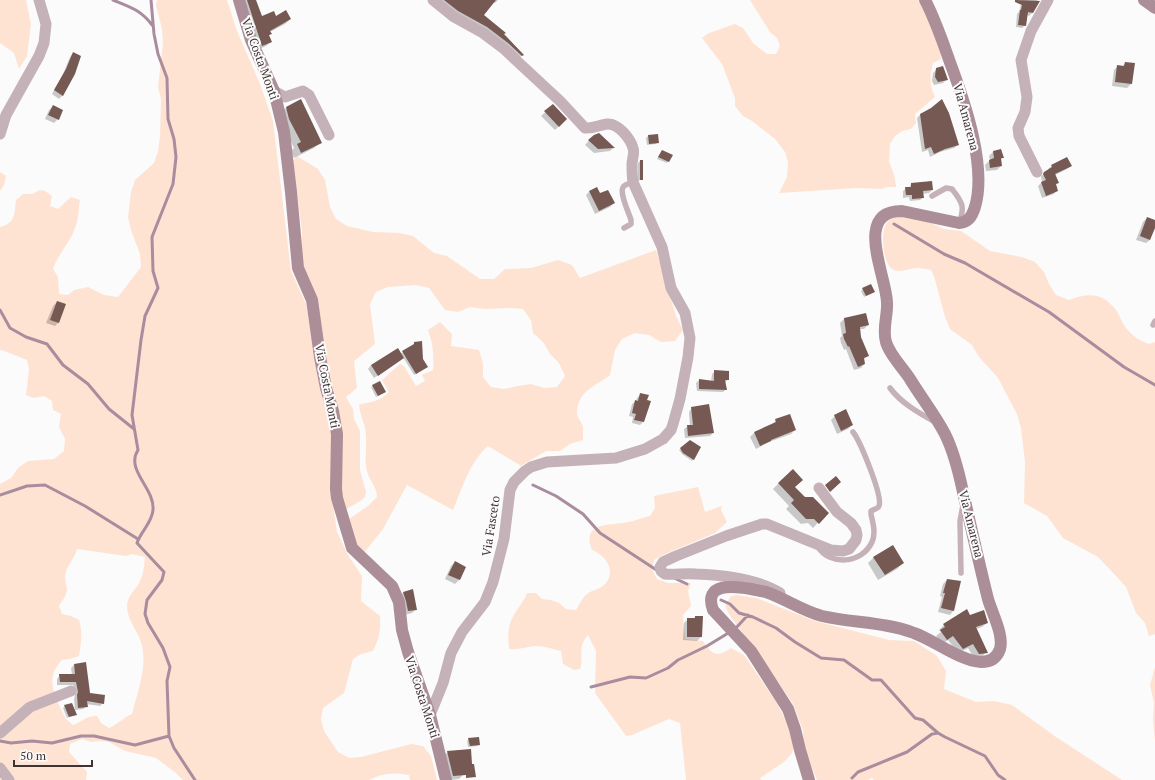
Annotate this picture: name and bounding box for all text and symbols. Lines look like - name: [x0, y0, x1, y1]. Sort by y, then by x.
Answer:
- street label: Via Costa Monti: [239, 16, 282, 102]
- street label: Via Amarena: [950, 82, 983, 152]
- street label: Via Costa Monti: [312, 342, 343, 430]
- street label: Via Amarena: [956, 489, 987, 559]
- street label: Via Fasceto: [478, 494, 503, 557]
- street label: Via Costa Monti: [402, 654, 443, 740]
- scale bar: [14, 742, 92, 768]
- text: 50 m: [20, 748, 47, 763]

